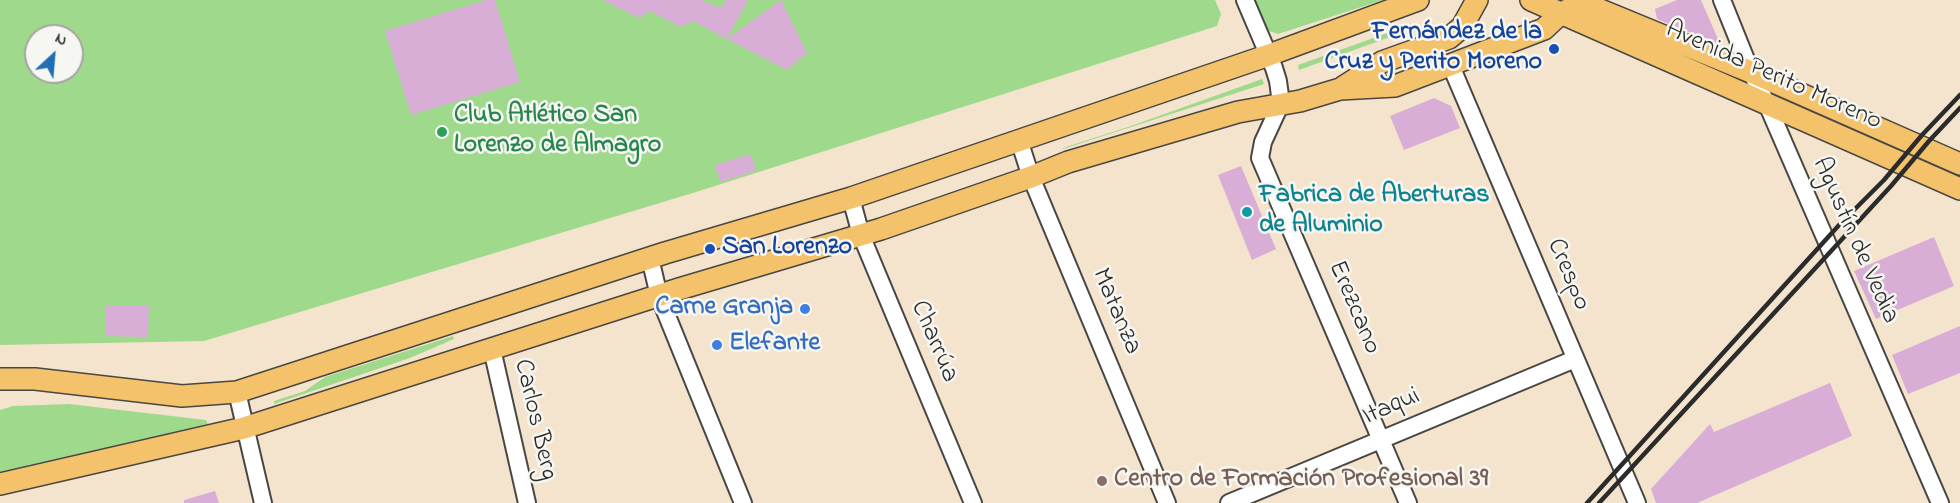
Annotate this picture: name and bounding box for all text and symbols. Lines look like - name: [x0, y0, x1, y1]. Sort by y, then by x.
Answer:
- street label: Avenida Perito Moreno: [1660, 15, 1886, 139]
- place label: Fernández de la Cruz y Perito Moreno: [1325, 18, 1542, 80]
- north arrow: [24, 24, 84, 84]
- text: N: [51, 26, 71, 53]
- marker: Fernández de la Cruz y Perito Moreno: [1547, 42, 1561, 56]
- place label: Club Atlético San Lorenzo de Almagro: [454, 101, 661, 162]
- marker: Club Atlético San Lorenzo de Almagro: [435, 125, 449, 139]
- street label: Agustín de Vedia: [1803, 153, 1905, 329]
- place label: Fabrica de Aberturas de Aluminio: [1259, 181, 1490, 243]
- marker: Fabrica de Aberturas de Aluminio: [1240, 205, 1254, 219]
- place label: San Lorenzo: [722, 233, 852, 265]
- street label: Crespo: [1538, 234, 1596, 316]
- marker: San Lorenzo: [703, 242, 717, 256]
- street label: Erezcano: [1319, 257, 1387, 359]
- street label: Matanza: [1083, 264, 1147, 360]
- place label: Carne Granja: [655, 293, 793, 325]
- street label: Charrúa: [902, 296, 964, 388]
- marker: Carne Granja: [798, 302, 812, 316]
- place label: Elefante: [729, 329, 820, 361]
- marker: Elefante: [710, 338, 724, 352]
- street label: Carlos Berg: [505, 357, 563, 483]
- street label: Itaqui: [1359, 382, 1425, 434]
- place label: Centro de Formación Profesional 39: [1114, 465, 1488, 497]
- marker: Centro de Formación Profesional 39: [1095, 474, 1109, 488]

